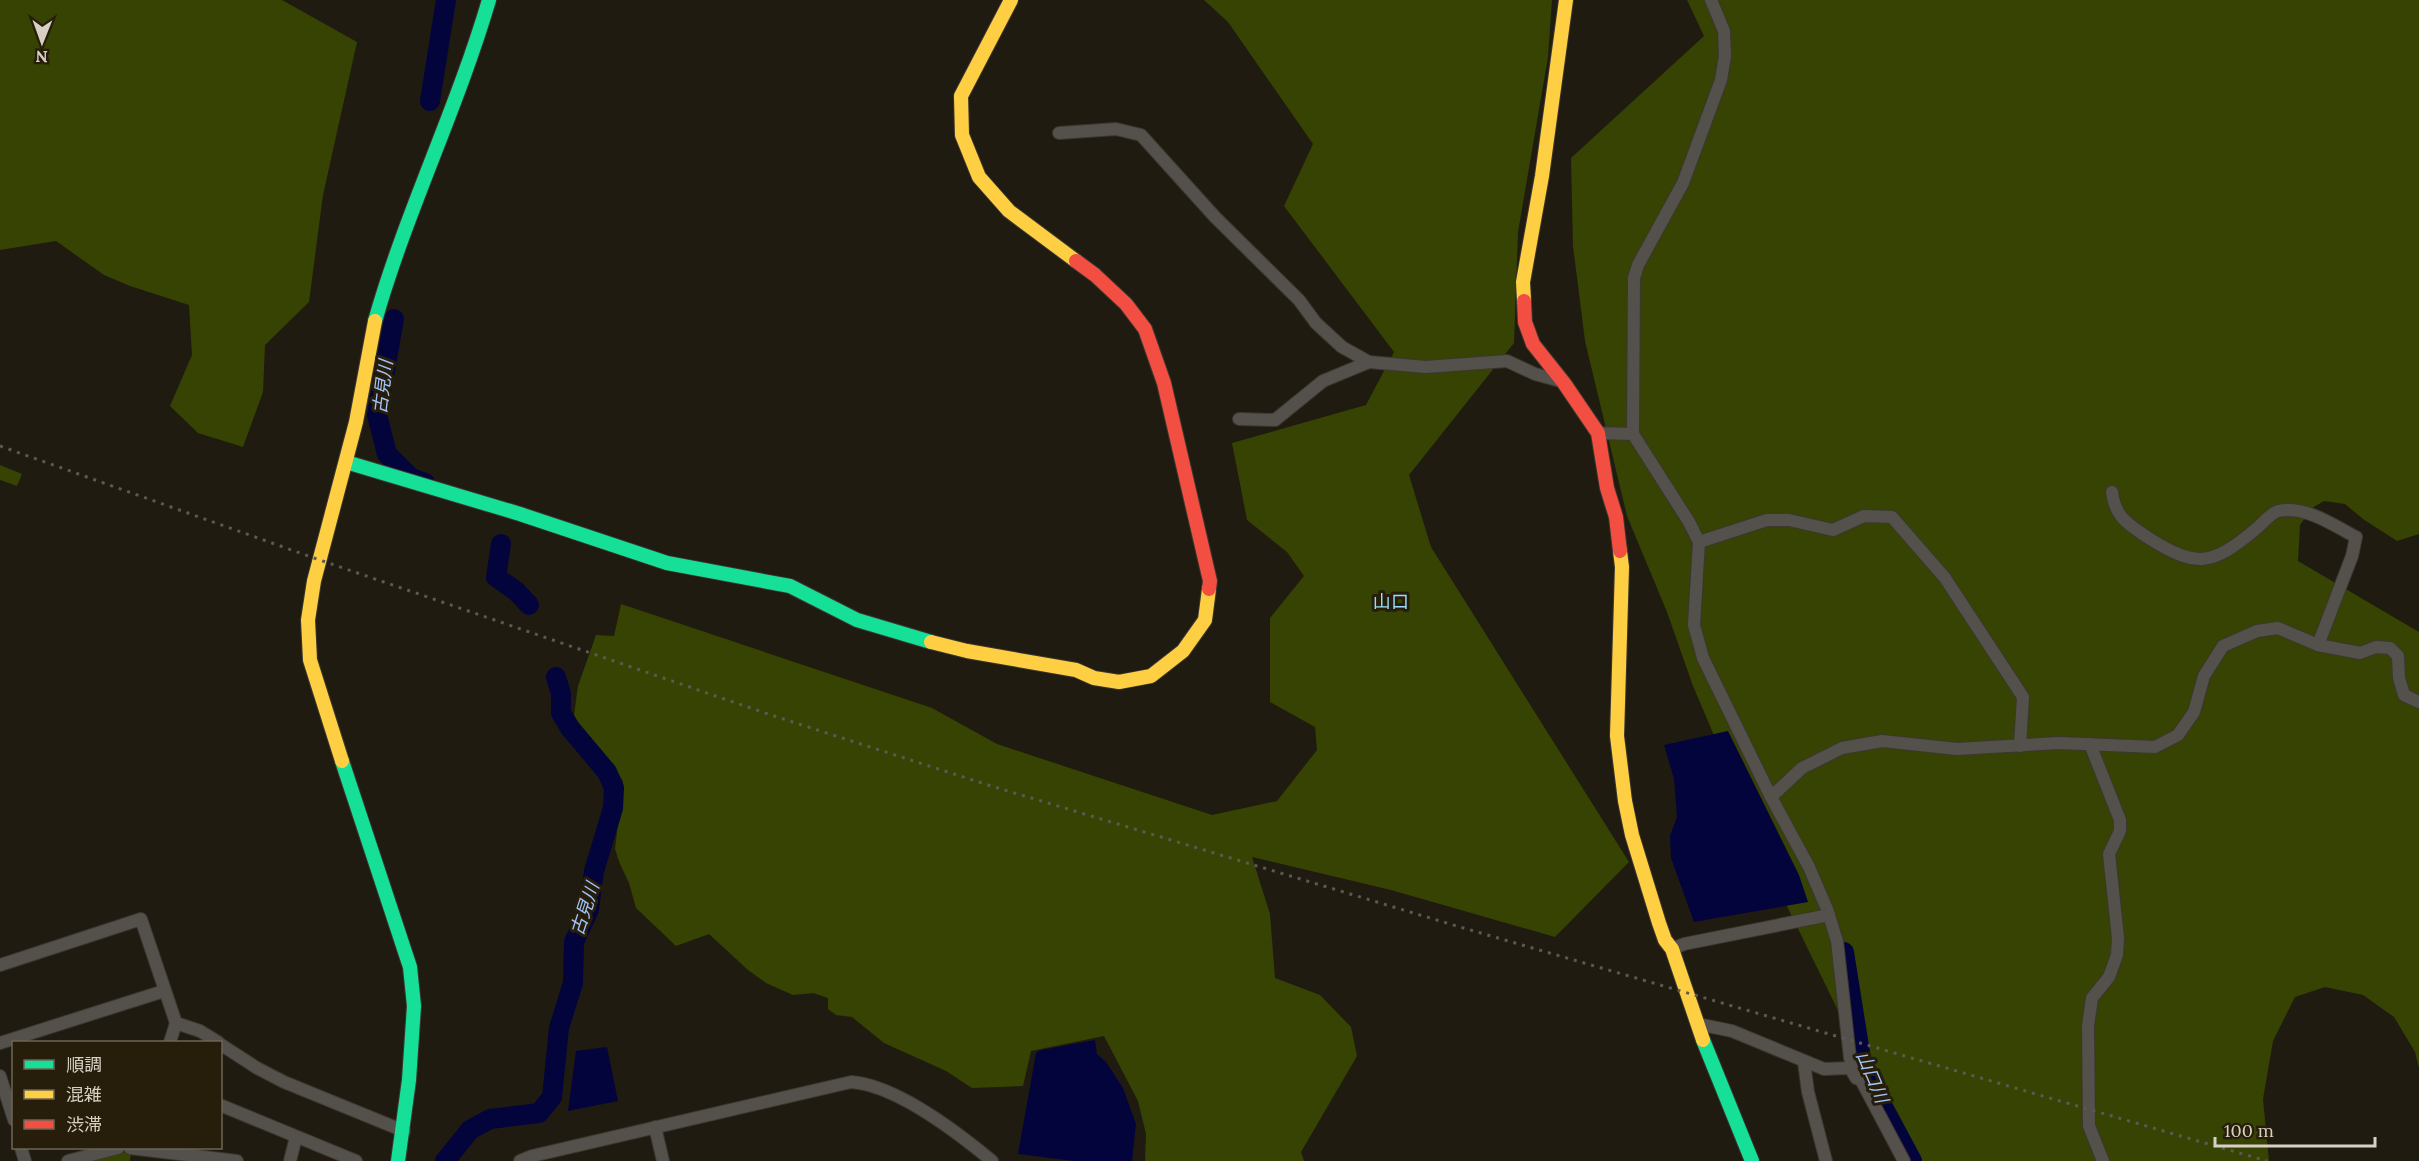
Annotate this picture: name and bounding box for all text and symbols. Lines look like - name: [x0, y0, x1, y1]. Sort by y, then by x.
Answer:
- north arrow: [12, 12, 72, 72]
- text: N: [35, 47, 48, 67]
- water label: 古見川: [368, 357, 397, 415]
- district label: 山口: [1373, 590, 1409, 613]
- water label: 古見川: [565, 878, 604, 938]
- legend: [12, 1041, 222, 1149]
- water label: 山口川: [1851, 1047, 1894, 1108]
- text: 順調: [66, 1053, 102, 1076]
- text: 混雑: [66, 1083, 102, 1106]
- scale bar: [2215, 1110, 2376, 1148]
- text: 渋滞: [66, 1113, 102, 1136]
- text: 100 m: [2224, 1119, 2274, 1142]

